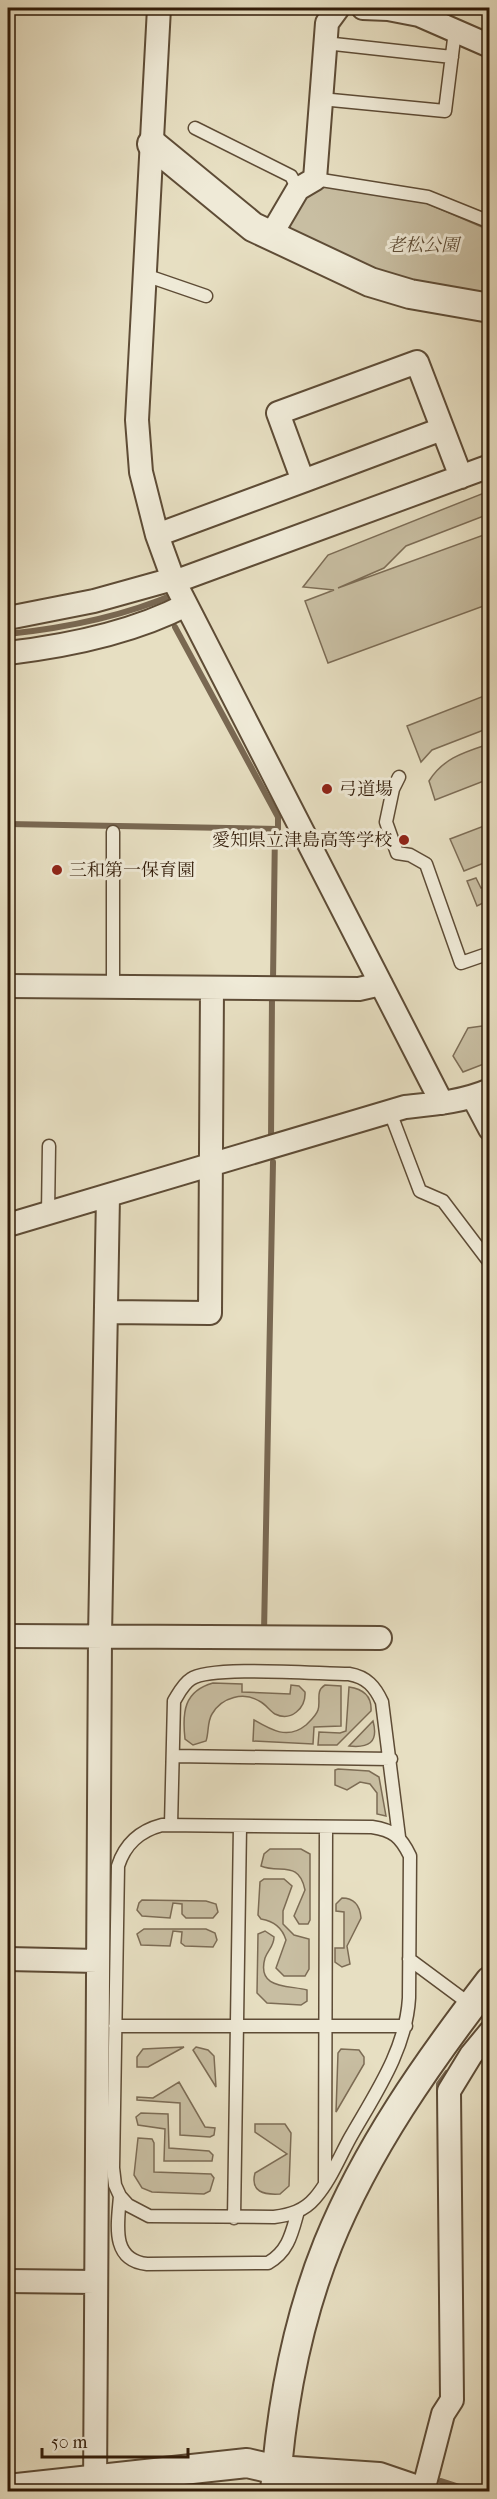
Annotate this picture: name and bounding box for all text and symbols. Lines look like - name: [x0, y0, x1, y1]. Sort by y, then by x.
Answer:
- park label: 老松公園: [387, 235, 462, 256]
- place label: 弓道場: [339, 779, 393, 800]
- marker: 弓道場: [320, 782, 334, 796]
- place label: 愛知県立津島高等学校: [212, 830, 392, 851]
- marker: 愛知県立津島高等学校: [397, 833, 411, 847]
- place label: 三和第一保育園: [69, 860, 195, 881]
- marker: 三和第一保育園: [50, 863, 64, 877]
- scale bar: [42, 2421, 188, 2459]
- text: 50 m: [51, 2432, 88, 2453]

